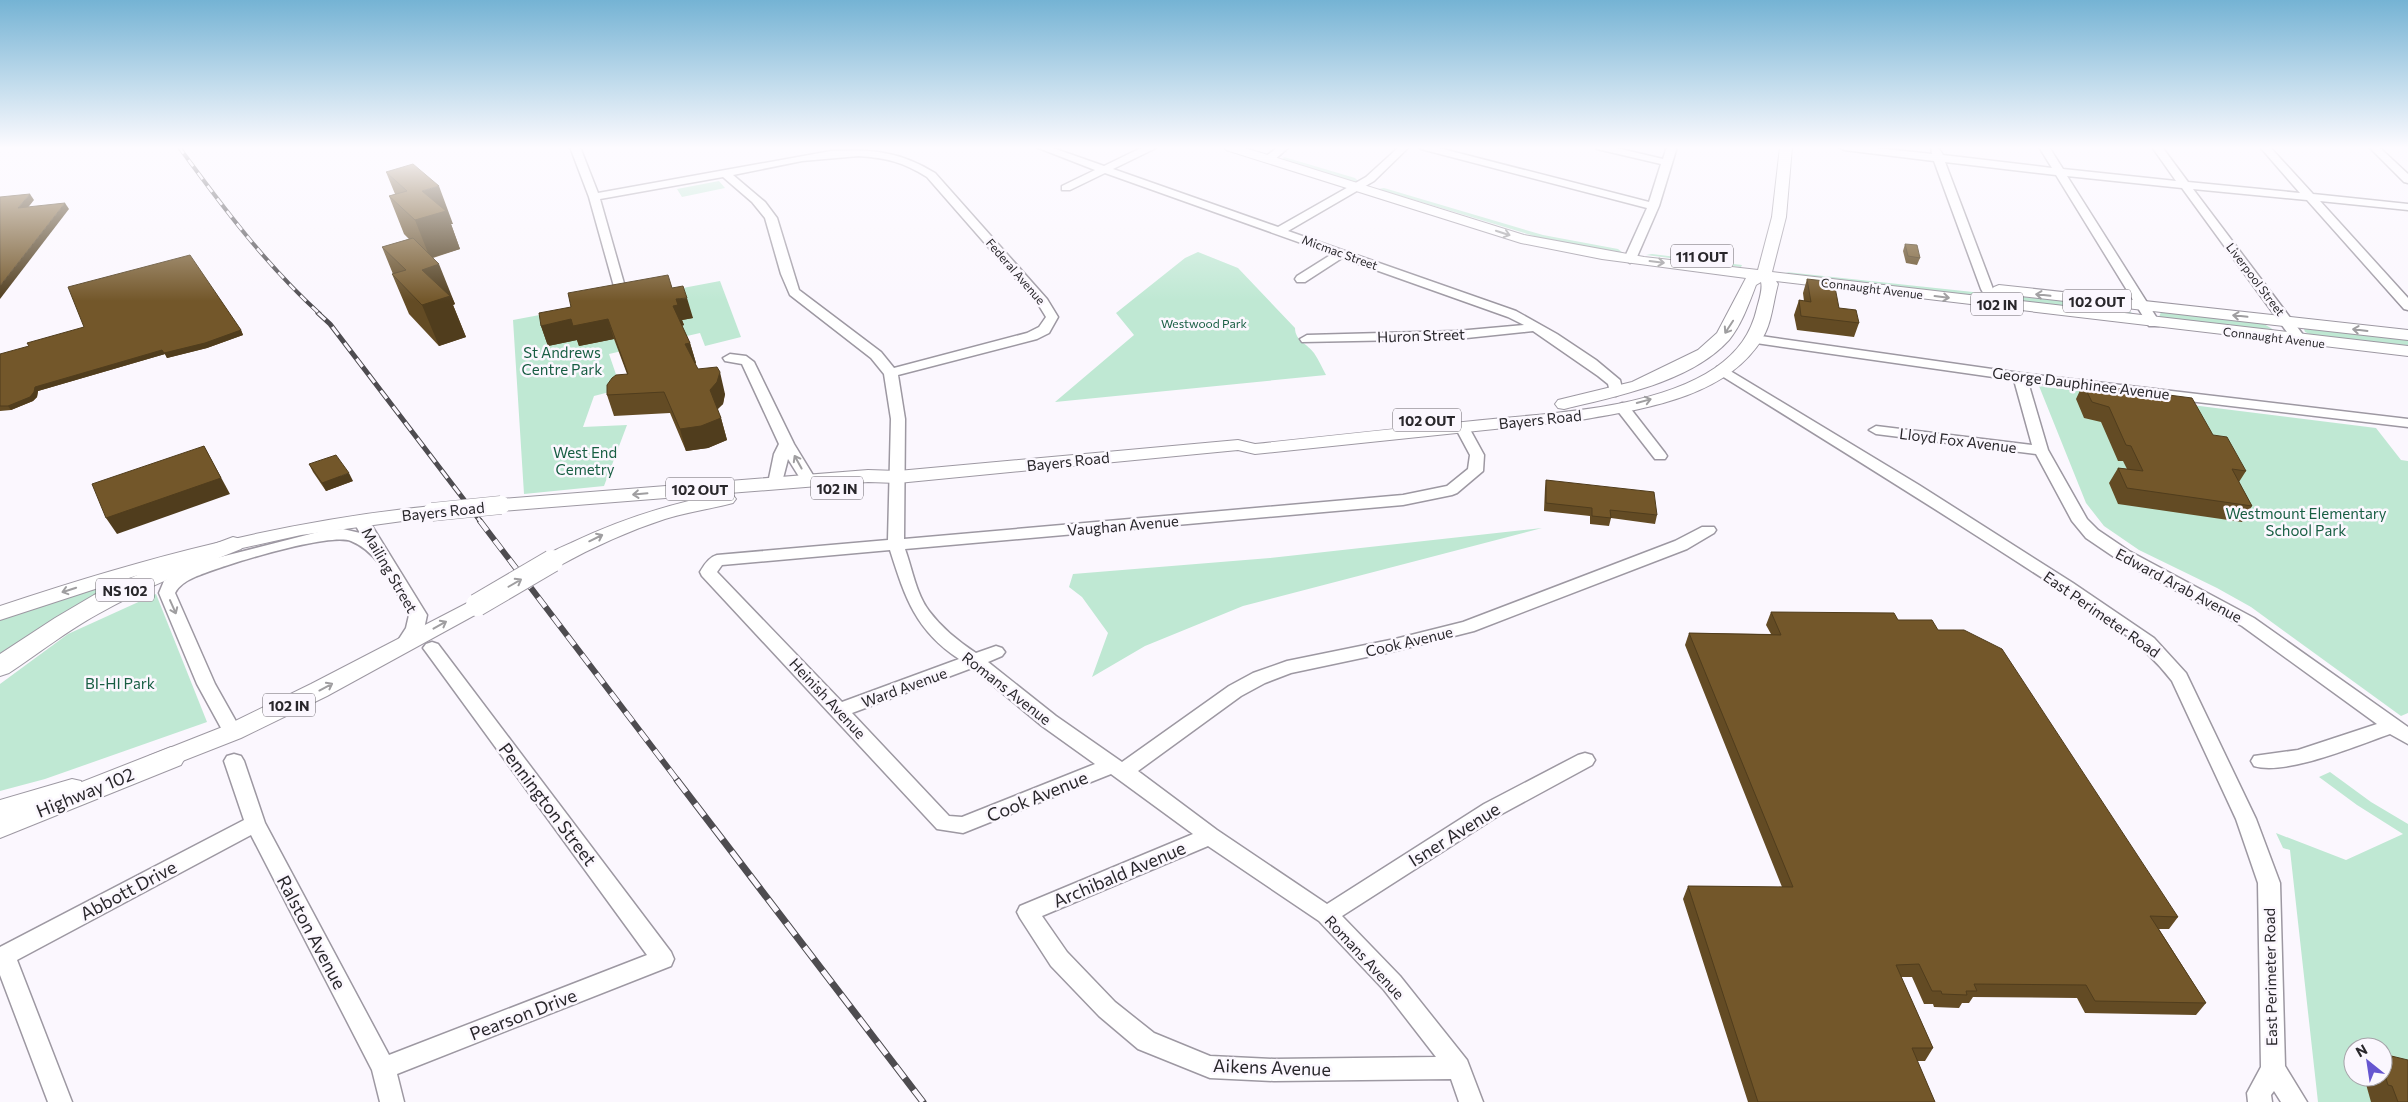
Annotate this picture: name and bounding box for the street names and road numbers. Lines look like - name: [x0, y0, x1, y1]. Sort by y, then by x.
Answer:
- street label: Micmac Street: [1300, 232, 1380, 272]
- street label: Federal Avenue: [984, 235, 1048, 307]
- street label: Liverpool Street: [2224, 240, 2288, 318]
- road number: 111 OUT: [1671, 245, 1733, 268]
- street label: Connaught Avenue: [1820, 275, 1924, 301]
- road number: 102 OUT: [2063, 290, 2131, 312]
- road number: 102 IN: [1971, 292, 2023, 316]
- street label: Huron Street: [1377, 324, 1465, 346]
- street label: Connaught Avenue: [2222, 324, 2326, 350]
- street label: George Dauphinee Avenue: [1991, 363, 2171, 403]
- street label: Bayers Road: [1498, 406, 1582, 432]
- road number: 102 OUT: [1393, 408, 1461, 432]
- street label: Lloyd Fox Avenue: [1898, 424, 2018, 456]
- street label: Bayers Road: [1026, 448, 1110, 474]
- road number: 102 IN: [811, 476, 863, 499]
- road number: 102 OUT: [666, 478, 734, 500]
- street label: Bayers Road: [401, 498, 485, 524]
- street label: Vaughan Avenue: [1067, 511, 1180, 539]
- street label: Mailing Street: [358, 524, 422, 616]
- street label: Edward Arab Avenue: [2113, 544, 2245, 626]
- street label: East Perimeter Road: [2040, 567, 2164, 661]
- road number: NS 102: [96, 578, 154, 602]
- street label: Cook Avenue: [1364, 622, 1455, 660]
- street label: Romans Avenue: [959, 648, 1055, 728]
- street label: Heinish Avenue: [786, 654, 870, 742]
- street label: Ward Avenue: [859, 663, 949, 711]
- road number: 102 IN: [263, 694, 315, 716]
- street label: Pennington Street: [495, 738, 601, 870]
- street label: Highway 102: [33, 762, 137, 822]
- street label: Cook Avenue: [983, 766, 1091, 826]
- street label: Isner Avenue: [1404, 797, 1504, 871]
- street label: Archibald Avenue: [1050, 836, 1188, 912]
- street label: Abbott Drive: [76, 855, 180, 925]
- street label: Ralston Avenue: [273, 871, 351, 993]
- street label: East Perimeter Road: [2260, 908, 2280, 1046]
- street label: Romans Avenue: [1322, 911, 1408, 1003]
- street label: Pearson Drive: [466, 983, 580, 1045]
- street label: Aikens Avenue: [1213, 1054, 1331, 1080]

